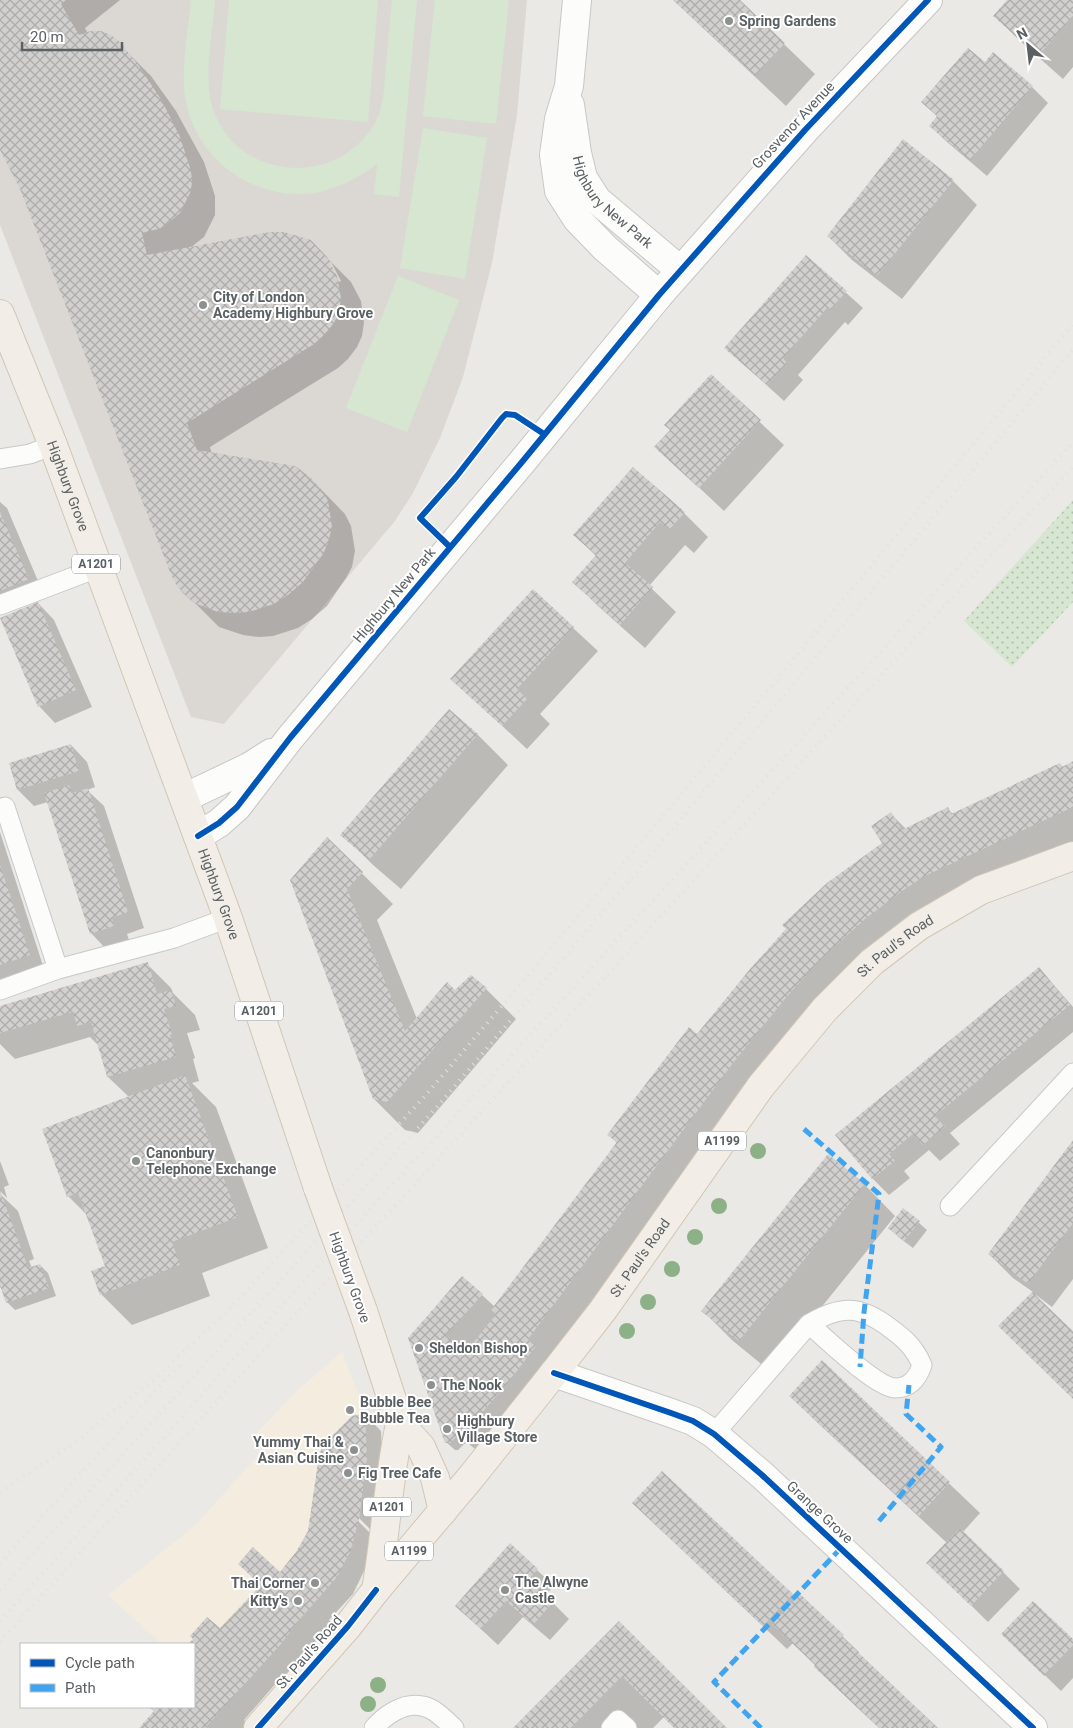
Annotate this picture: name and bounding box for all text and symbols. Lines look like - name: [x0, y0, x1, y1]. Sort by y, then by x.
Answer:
- place label: Spring Gardens: [739, 13, 836, 29]
- marker: Spring Gardens: [723, 15, 735, 27]
- scale bar: [22, 20, 122, 52]
- north arrow: [1003, 20, 1053, 70]
- text: N: [1014, 24, 1030, 43]
- text: 20 m: [30, 28, 64, 46]
- street label: Grosvenor Avenue: [749, 78, 837, 172]
- street label: Highbury New Park: [570, 154, 657, 252]
- place label: City of London Academy Highbury Grove: [213, 289, 373, 321]
- marker: City of London Academy Highbury Grove: [197, 299, 209, 311]
- street label: Highbury Grove: [44, 438, 92, 534]
- street label: Highbury New Park: [350, 544, 439, 646]
- road number: A1201: [72, 554, 120, 574]
- street label: Highbury Grove: [195, 846, 243, 942]
- street label: St. Paul's Road: [854, 911, 936, 980]
- road number: A1201: [235, 1001, 283, 1020]
- road number: A1199: [698, 1132, 746, 1150]
- place label: Canonbury Telephone Exchange: [146, 1145, 277, 1177]
- marker: Canonbury Telephone Exchange: [130, 1155, 142, 1167]
- street label: St. Paul's Road: [607, 1215, 673, 1300]
- street label: Highbury Grove: [326, 1229, 374, 1325]
- place label: Sheldon Bishop: [429, 1340, 527, 1356]
- marker: Sheldon Bishop: [413, 1342, 425, 1354]
- place label: The Nook: [441, 1377, 502, 1393]
- marker: The Nook: [425, 1379, 437, 1391]
- place label: Bubble Bee Bubble Tea: [360, 1394, 432, 1426]
- marker: Bubble Bee Bubble Tea: [344, 1404, 356, 1416]
- place label: Highbury Village Store: [457, 1413, 538, 1445]
- marker: Highbury Village Store: [441, 1423, 453, 1435]
- place label: Yummy Thai & Asian Cuisine: [253, 1434, 345, 1466]
- marker: Yummy Thai & Asian Cuisine: [348, 1444, 360, 1456]
- place label: Fig Tree Cafe: [358, 1465, 442, 1481]
- marker: Fig Tree Cafe: [342, 1467, 354, 1479]
- street label: Grange Grove: [784, 1477, 856, 1547]
- road number: A1201: [363, 1498, 411, 1516]
- road number: A1199: [385, 1542, 433, 1560]
- place label: The Alwyne Castle: [515, 1574, 589, 1606]
- place label: Thai Corner: [231, 1575, 305, 1591]
- marker: Thai Corner: [309, 1577, 321, 1589]
- marker: The Alwyne Castle: [499, 1584, 511, 1596]
- place label: Kitty's: [250, 1593, 288, 1609]
- marker: Kitty's: [292, 1595, 304, 1607]
- street label: St. Paul's Road: [273, 1612, 345, 1692]
- legend: [20, 1643, 195, 1708]
- text: Cycle path: [65, 1654, 135, 1672]
- text: Path: [65, 1679, 96, 1697]

